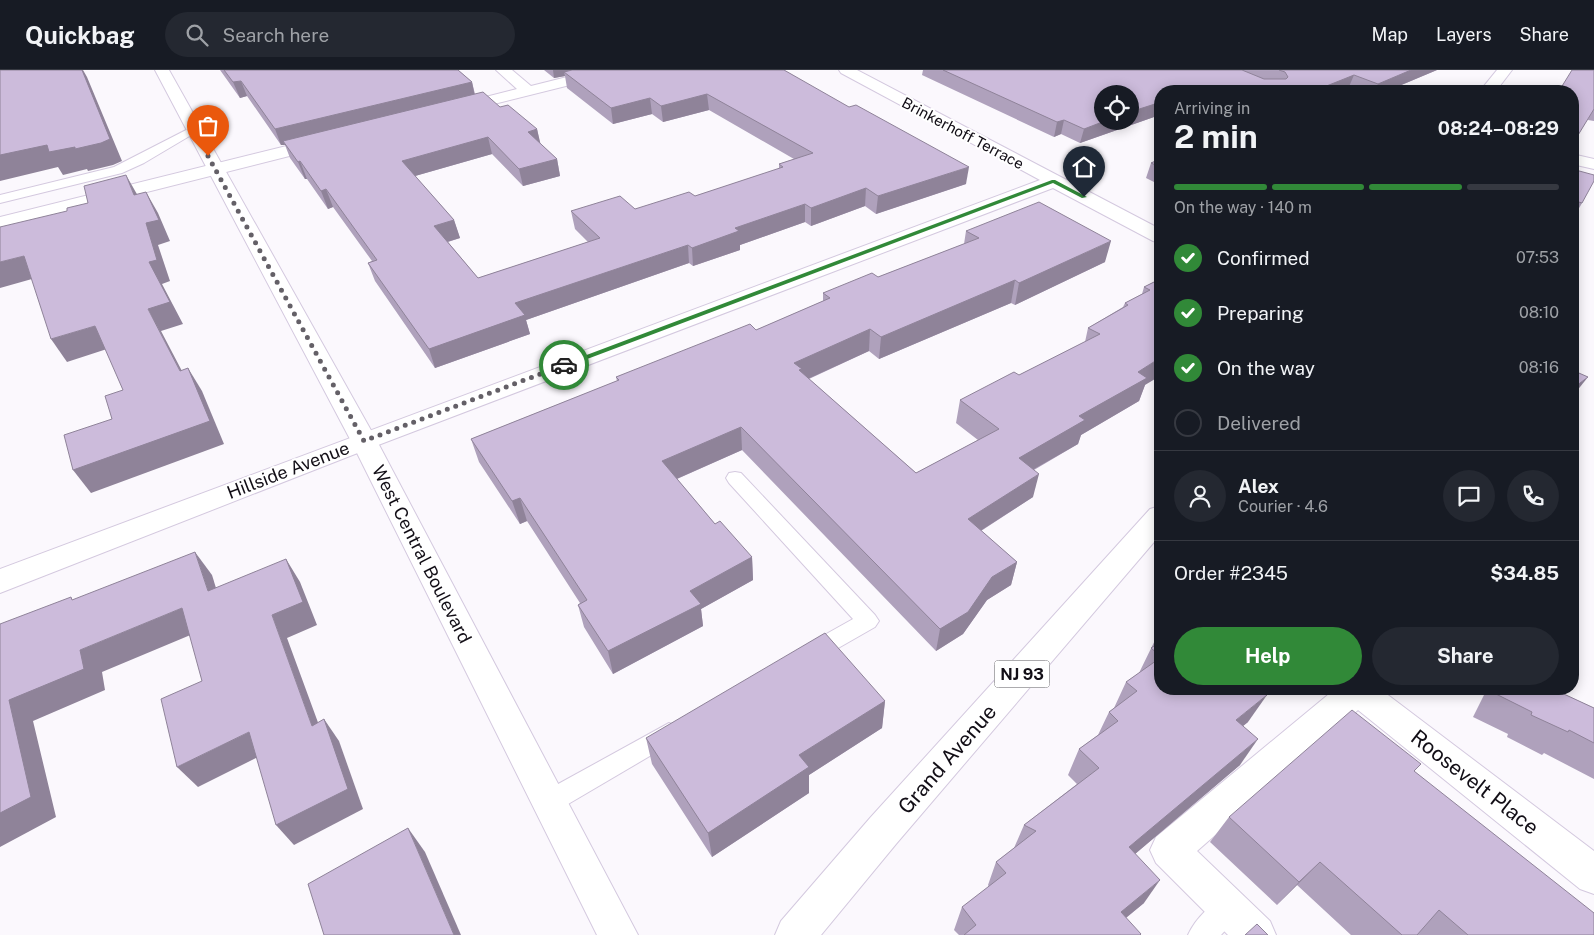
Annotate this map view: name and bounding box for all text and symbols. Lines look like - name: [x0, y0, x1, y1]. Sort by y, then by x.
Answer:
- search box: [165, 12, 515, 57]
- text: Quickbag: [25, 21, 135, 49]
- icon: search: [183, 21, 211, 49]
- text: Search here: [223, 24, 329, 46]
- text: Map: [1372, 24, 1408, 45]
- text: Layers: [1436, 24, 1492, 45]
- text: Share: [1520, 24, 1569, 45]
- map controls: [1094, 85, 1139, 130]
- button: locate: [1094, 85, 1139, 130]
- street label: Brinkerhoff Terrace: [899, 94, 1027, 172]
- text: Arriving in: [1174, 99, 1250, 118]
- pin: [187, 105, 229, 156]
- icon: bag: [194, 112, 222, 140]
- text: 08:24–08:29: [1438, 117, 1559, 139]
- text: 2 min: [1174, 118, 1258, 155]
- pin: [1063, 146, 1105, 197]
- icon: home: [1070, 153, 1098, 181]
- text: On the way · 140 m: [1174, 198, 1312, 217]
- icon: check: [1174, 244, 1202, 272]
- text: Confirmed: [1217, 247, 1310, 269]
- text: 07:53: [1516, 248, 1559, 267]
- icon: check: [1174, 299, 1202, 327]
- text: Preparing: [1217, 302, 1304, 324]
- text: 08:10: [1519, 303, 1559, 322]
- courier: [539, 340, 589, 390]
- icon: car: [550, 351, 578, 379]
- icon: check: [1174, 354, 1202, 382]
- text: On the way: [1217, 357, 1315, 379]
- text: 08:16: [1519, 358, 1559, 377]
- text: Delivered: [1217, 412, 1301, 434]
- street label: Hillside Avenue: [224, 437, 352, 503]
- street label: West Central Boulevard: [368, 461, 476, 647]
- button: person: [1174, 470, 1226, 522]
- button: chat: [1443, 470, 1495, 522]
- button: phone: [1507, 470, 1559, 522]
- text: Alex: [1238, 475, 1279, 497]
- text: Courier · 4.6: [1238, 497, 1328, 516]
- text: Order #2345: [1174, 562, 1288, 584]
- text: $34.85: [1490, 562, 1559, 584]
- button: Help: [1174, 627, 1362, 685]
- button: Share: [1372, 627, 1559, 685]
- road number: NJ 93: [994, 660, 1050, 688]
- street label: Grand Avenue: [893, 699, 1001, 819]
- street label: Roosevelt Place: [1406, 724, 1544, 840]

